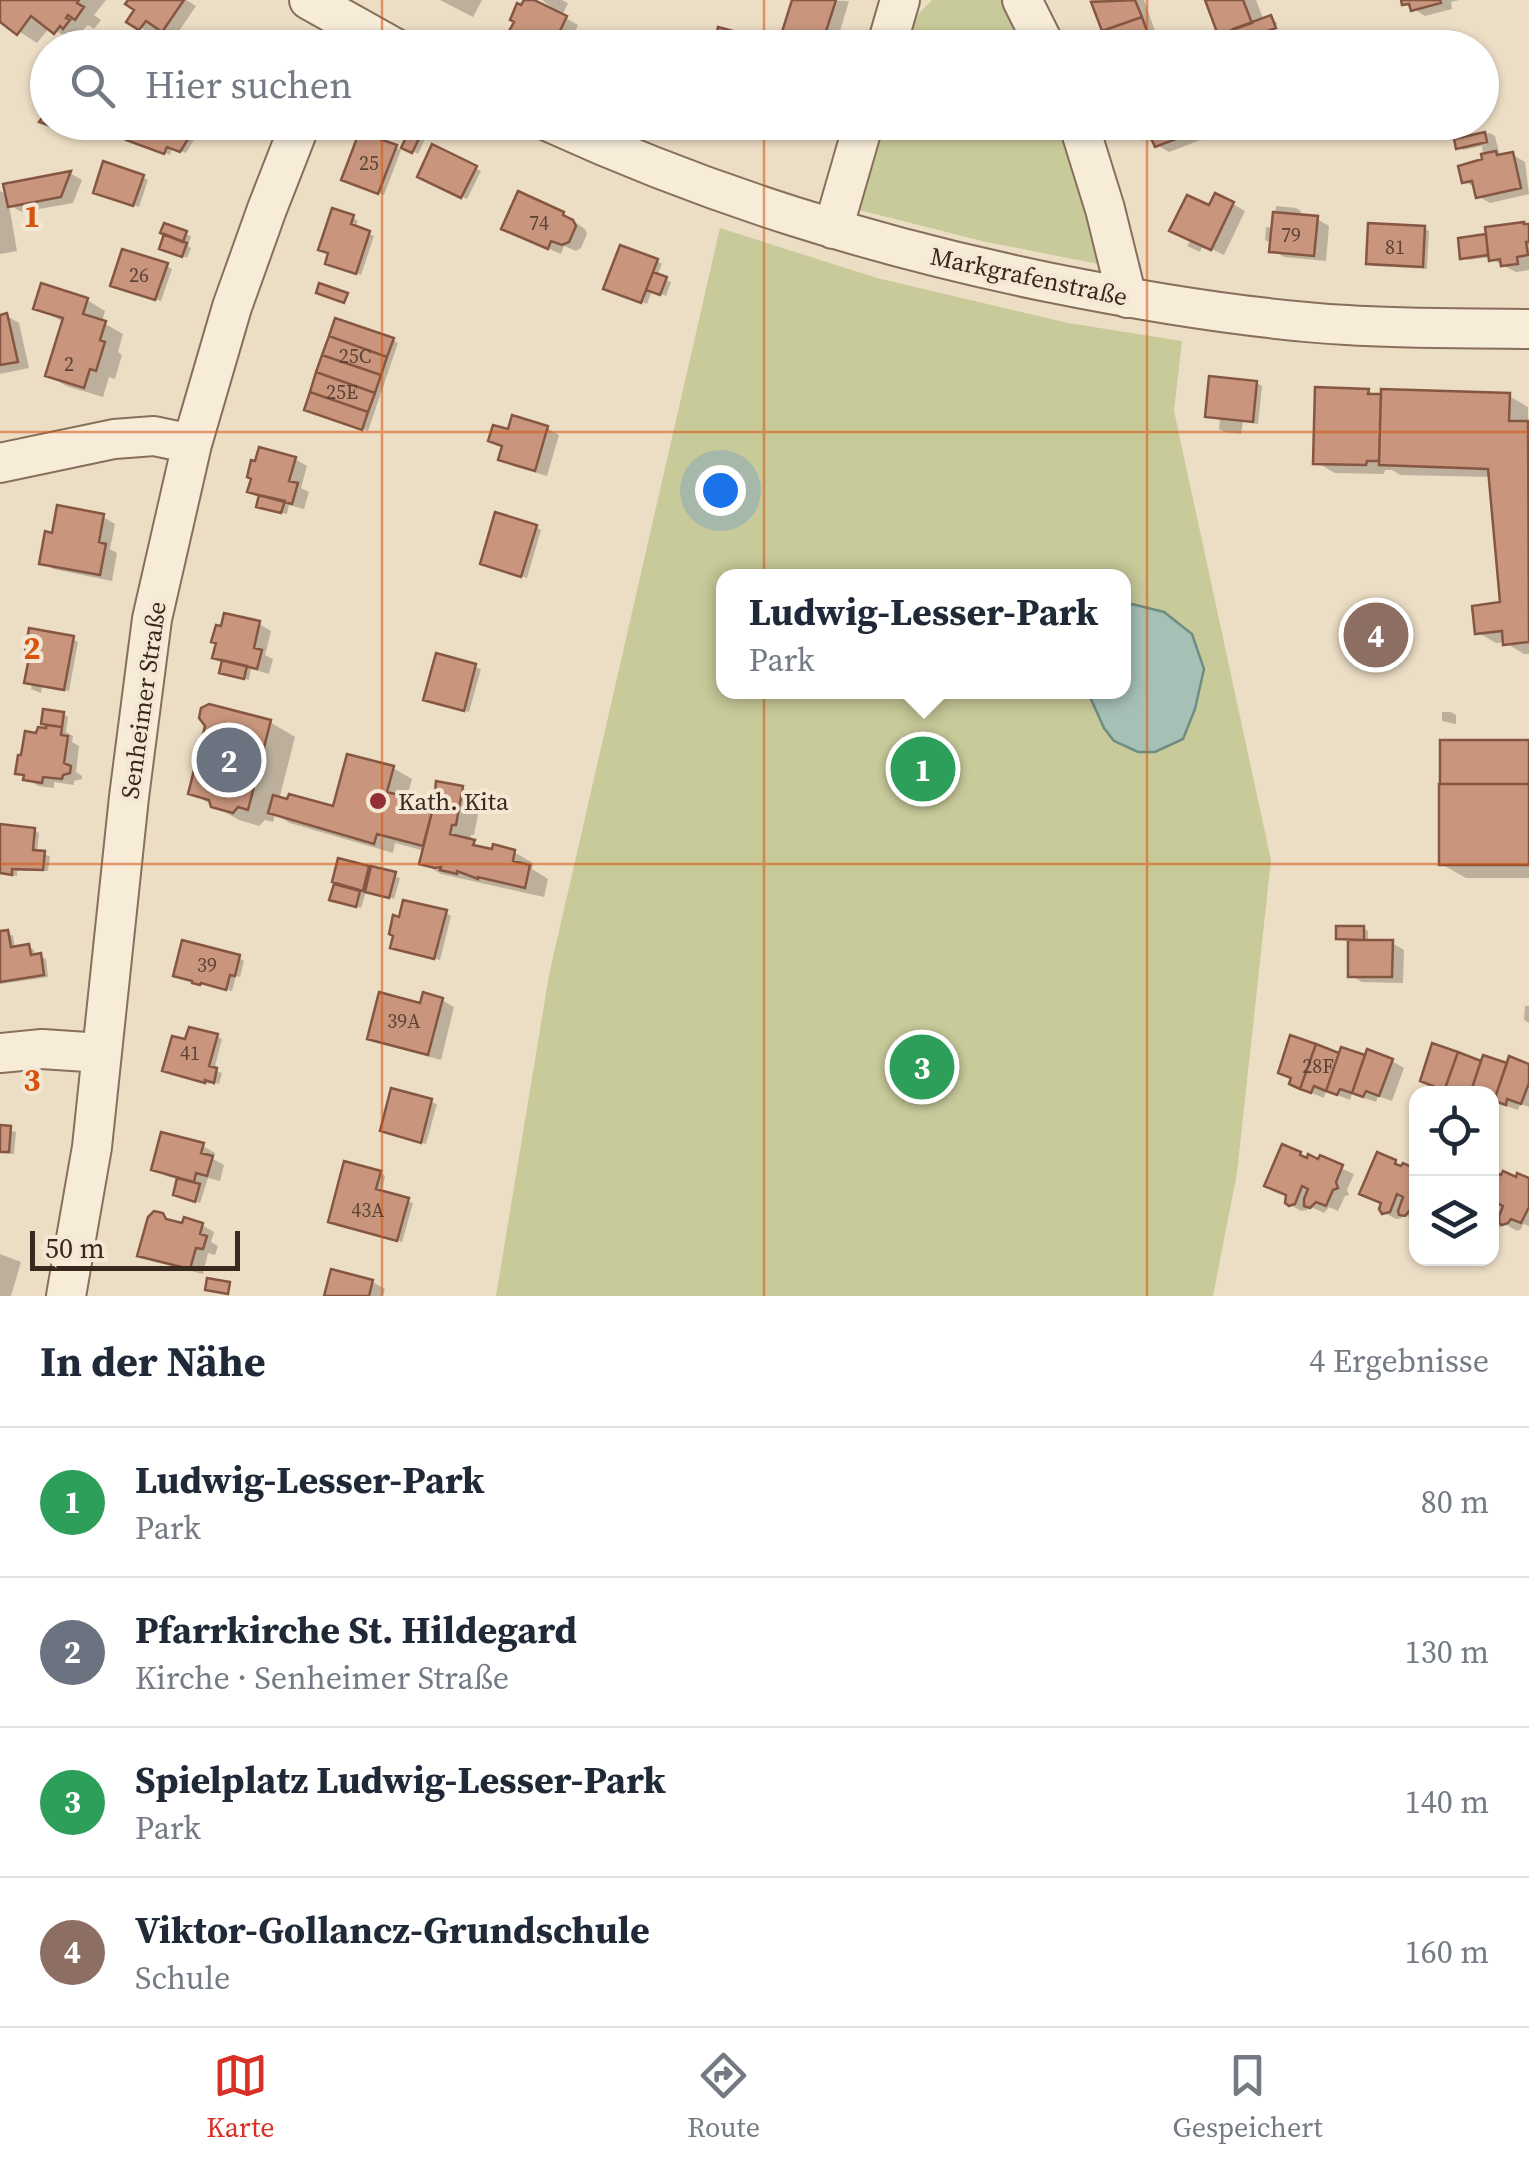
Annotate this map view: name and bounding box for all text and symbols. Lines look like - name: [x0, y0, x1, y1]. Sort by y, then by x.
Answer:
- search box: [30, 30, 1499, 140]
- icon: search: [65, 58, 120, 113]
- text: Hier suchen: [145, 59, 352, 111]
- house number: 25: [359, 149, 379, 177]
- text: 1: [23, 194, 41, 238]
- house number: 74: [529, 209, 549, 237]
- house number: 79: [1281, 221, 1301, 249]
- house number: 81: [1385, 233, 1405, 261]
- street label: Markgrafenstraße: [927, 239, 1131, 313]
- house number: 26: [129, 261, 149, 289]
- house number: 25C: [339, 342, 371, 370]
- house number: 2: [64, 350, 74, 378]
- house number: 25E: [326, 378, 358, 406]
- your location: [695, 465, 746, 516]
- popup: [716, 569, 1131, 699]
- text: Ludwig-Lesser-Park: [749, 586, 1098, 638]
- pin: 4: [1344, 598, 1408, 672]
- street label: Senheimer Straße: [112, 599, 174, 801]
- text: 2: [23, 626, 41, 670]
- text: Park: [749, 638, 814, 682]
- pin: 2: [196, 722, 262, 798]
- pin: 1: [890, 732, 956, 806]
- place label: Kath. Kita: [398, 784, 509, 818]
- marker: Kath. Kita: [367, 790, 389, 812]
- house number: 39: [197, 951, 217, 979]
- house number: 39A: [387, 1007, 421, 1035]
- pin: 3: [890, 1030, 954, 1104]
- house number: 41: [180, 1039, 200, 1067]
- house number: 28F: [1302, 1052, 1334, 1080]
- text: 3: [23, 1058, 41, 1102]
- map controls: [1409, 1086, 1499, 1266]
- button: locate: [1409, 1086, 1499, 1176]
- button: layers: [1409, 1176, 1499, 1266]
- house number: 43A: [351, 1196, 385, 1224]
- scale bar: [30, 1226, 240, 1270]
- text: 50 m: [45, 1229, 105, 1267]
- text: In der Nähe: [40, 1332, 266, 1390]
- text: 4 Ergebnisse: [1309, 1339, 1489, 1383]
- text: Ludwig-Lesser-Park: [135, 1454, 485, 1506]
- text: 1: [64, 1480, 81, 1524]
- text: 80 m: [1421, 1480, 1489, 1524]
- text: Park: [135, 1506, 201, 1550]
- text: Pfarrkirche St. Hildegard: [135, 1604, 577, 1656]
- text: 2: [64, 1630, 81, 1674]
- text: 130 m: [1405, 1630, 1489, 1674]
- text: Kirche · Senheimer Straße: [135, 1656, 509, 1700]
- text: Spielplatz Ludwig-Lesser-Park: [135, 1754, 666, 1806]
- text: 3: [64, 1780, 81, 1824]
- text: 140 m: [1405, 1780, 1489, 1824]
- text: Park: [135, 1806, 201, 1850]
- text: Viktor-Gollancz-Grundschule: [135, 1904, 650, 1956]
- text: 4: [64, 1930, 81, 1974]
- text: 160 m: [1405, 1930, 1489, 1974]
- text: Schule: [135, 1956, 230, 2000]
- tab: Karte: [206, 2048, 275, 2146]
- tab: Route: [687, 2048, 760, 2146]
- tab: Gespeichert: [1173, 2048, 1323, 2146]

